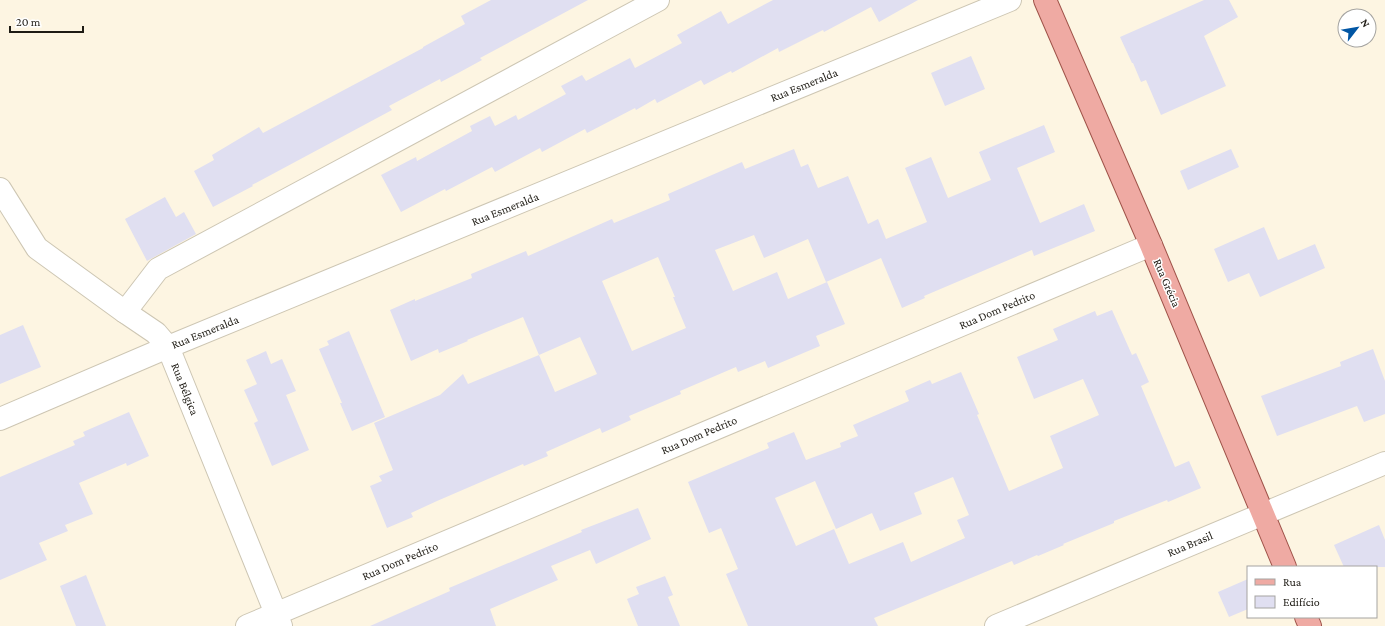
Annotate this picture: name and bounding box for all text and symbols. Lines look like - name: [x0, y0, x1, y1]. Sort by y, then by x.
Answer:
- scale bar: [10, 8, 83, 34]
- north arrow: [1337, 8, 1377, 48]
- text: 20 m: [16, 15, 41, 29]
- text: N: [1358, 17, 1373, 30]
- street label: Rua Esmeralda: [768, 65, 840, 105]
- street label: Rua Esmeralda: [469, 189, 541, 229]
- street label: Rua Grécia: [1151, 257, 1184, 310]
- street label: Rua Dom Pedrito: [957, 288, 1037, 332]
- street label: Rua Esmeralda: [169, 312, 241, 352]
- street label: Rua Bélgica: [168, 361, 202, 418]
- street label: Rua Dom Pedrito: [659, 413, 739, 457]
- street label: Rua Brasil: [1165, 528, 1215, 560]
- street label: Rua Dom Pedrito: [360, 539, 440, 583]
- legend: [1247, 566, 1377, 618]
- text: Rua: [1283, 575, 1302, 589]
- text: Edifício: [1283, 595, 1320, 609]

